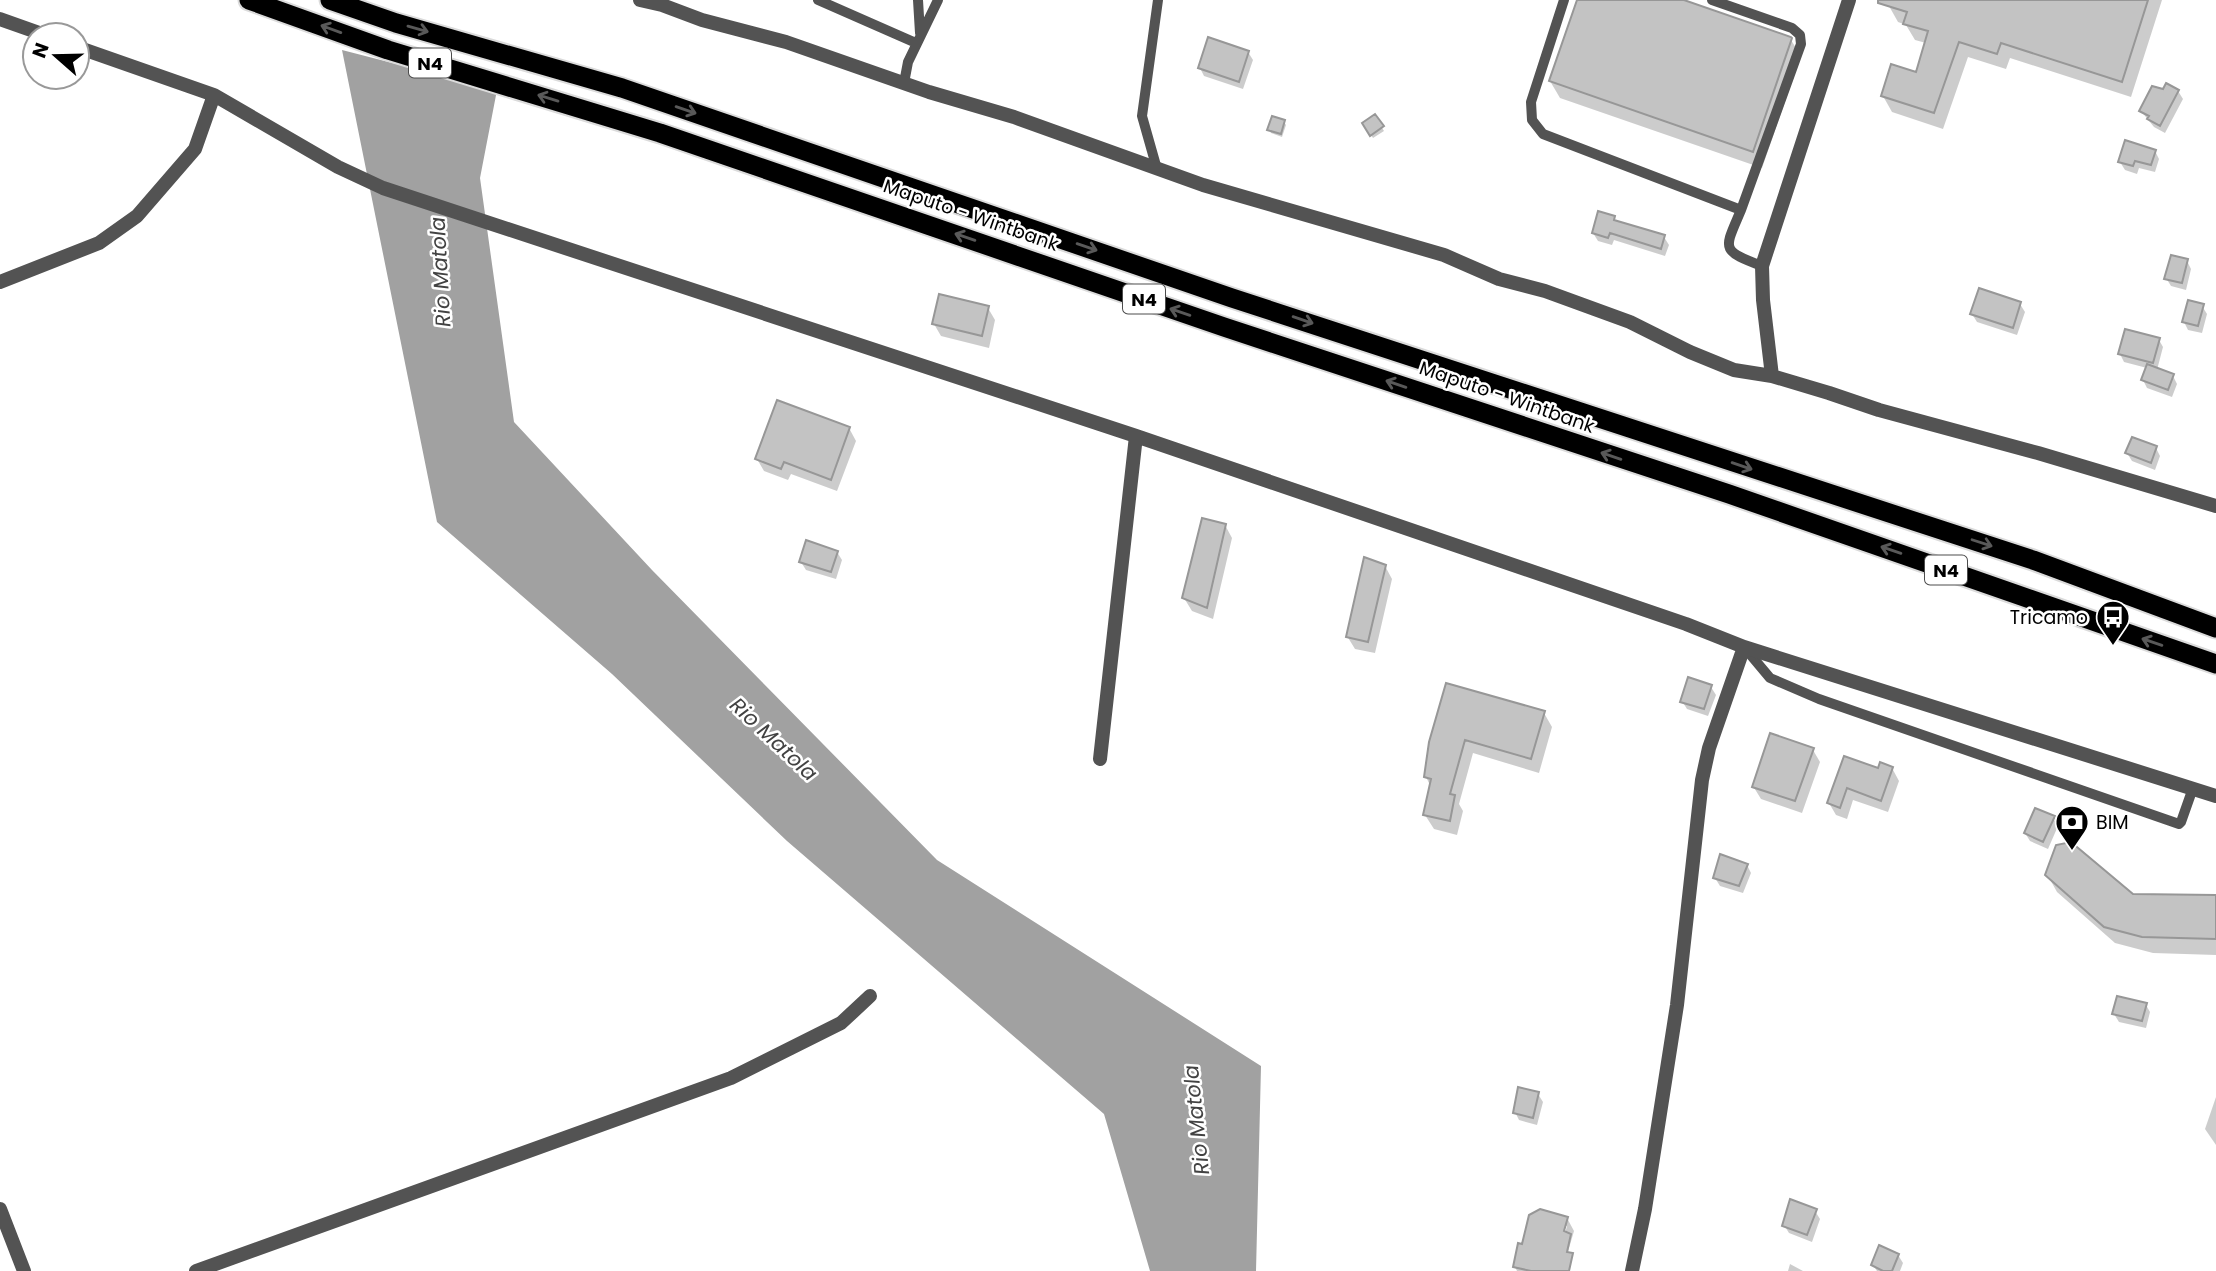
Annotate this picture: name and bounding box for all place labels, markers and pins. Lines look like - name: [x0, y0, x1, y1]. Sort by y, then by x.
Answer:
- bus stop icon: Tricamo: [2094, 598, 2132, 647]
- place label: Tricamo: [2010, 604, 2088, 631]
- bank icon: BIM: [2053, 803, 2091, 852]
- place label: BIM: [2096, 809, 2129, 836]

